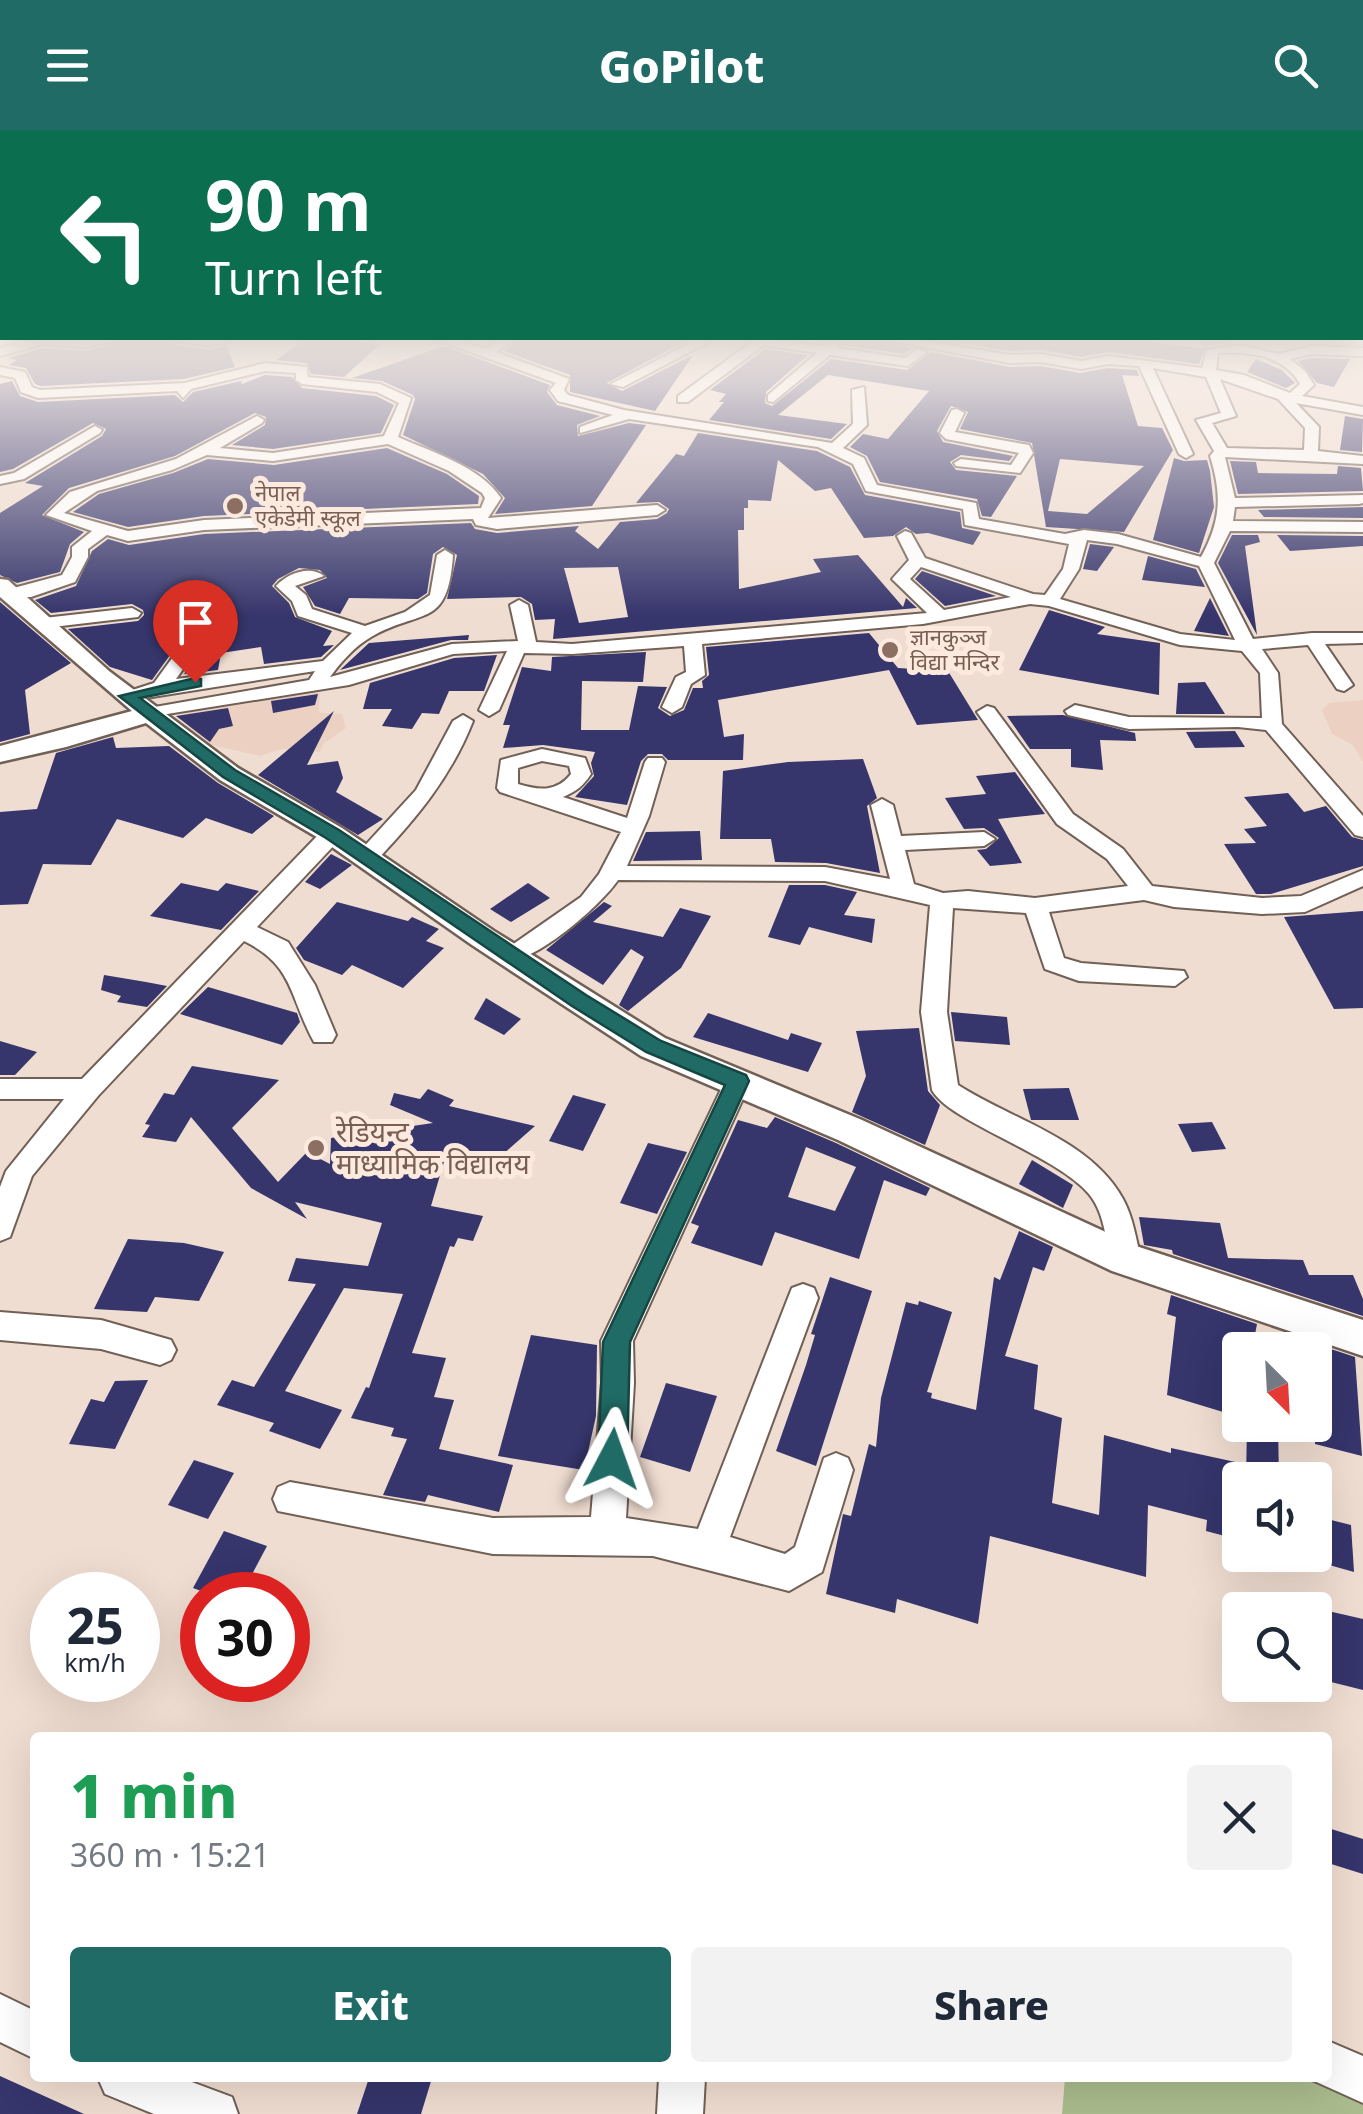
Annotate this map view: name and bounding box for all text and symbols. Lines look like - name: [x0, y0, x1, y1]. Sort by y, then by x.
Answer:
- text: GoPilot: [599, 35, 764, 96]
- icon: menu: [40, 38, 95, 93]
- icon: search: [1268, 38, 1323, 93]
- text: 90 m: [205, 156, 372, 252]
- icon: left: [40, 170, 170, 300]
- text: Turn left: [205, 247, 382, 308]
- place label: नेपाल एकेडेमी स्कूल: [255, 477, 362, 533]
- marker: नेपाल एकेडेमी स्कूल: [224, 495, 246, 517]
- pin: [153, 580, 238, 683]
- icon: arrive: [168, 595, 223, 650]
- place label: ज्ञानकुञ्‍ज विद्या मन्दिर: [910, 621, 1001, 676]
- marker: ज्ञानकुञ्‍ज विद्या मन्दिर: [879, 639, 901, 661]
- place label: रेडियन्ट माध्यामिक विद्यालय: [335, 1112, 530, 1182]
- marker: रेडियन्ट माध्यामिक विद्यालय: [305, 1137, 327, 1159]
- north arrow: [1222, 1332, 1332, 1442]
- map controls: [1222, 1332, 1332, 1702]
- position arrow: [560, 1407, 664, 1511]
- button: sound: [1222, 1462, 1332, 1572]
- speed limit sign: 30: [180, 1572, 310, 1702]
- text: 25: [66, 1591, 124, 1659]
- button: search: [1222, 1592, 1332, 1702]
- text: km/h: [64, 1645, 126, 1679]
- text: 1 min: [70, 1754, 238, 1836]
- button: close: [1187, 1765, 1292, 1870]
- text: 360 m · 15:21: [70, 1833, 270, 1876]
- button: Exit: [70, 1947, 671, 2062]
- button: Share: [691, 1947, 1292, 2062]

